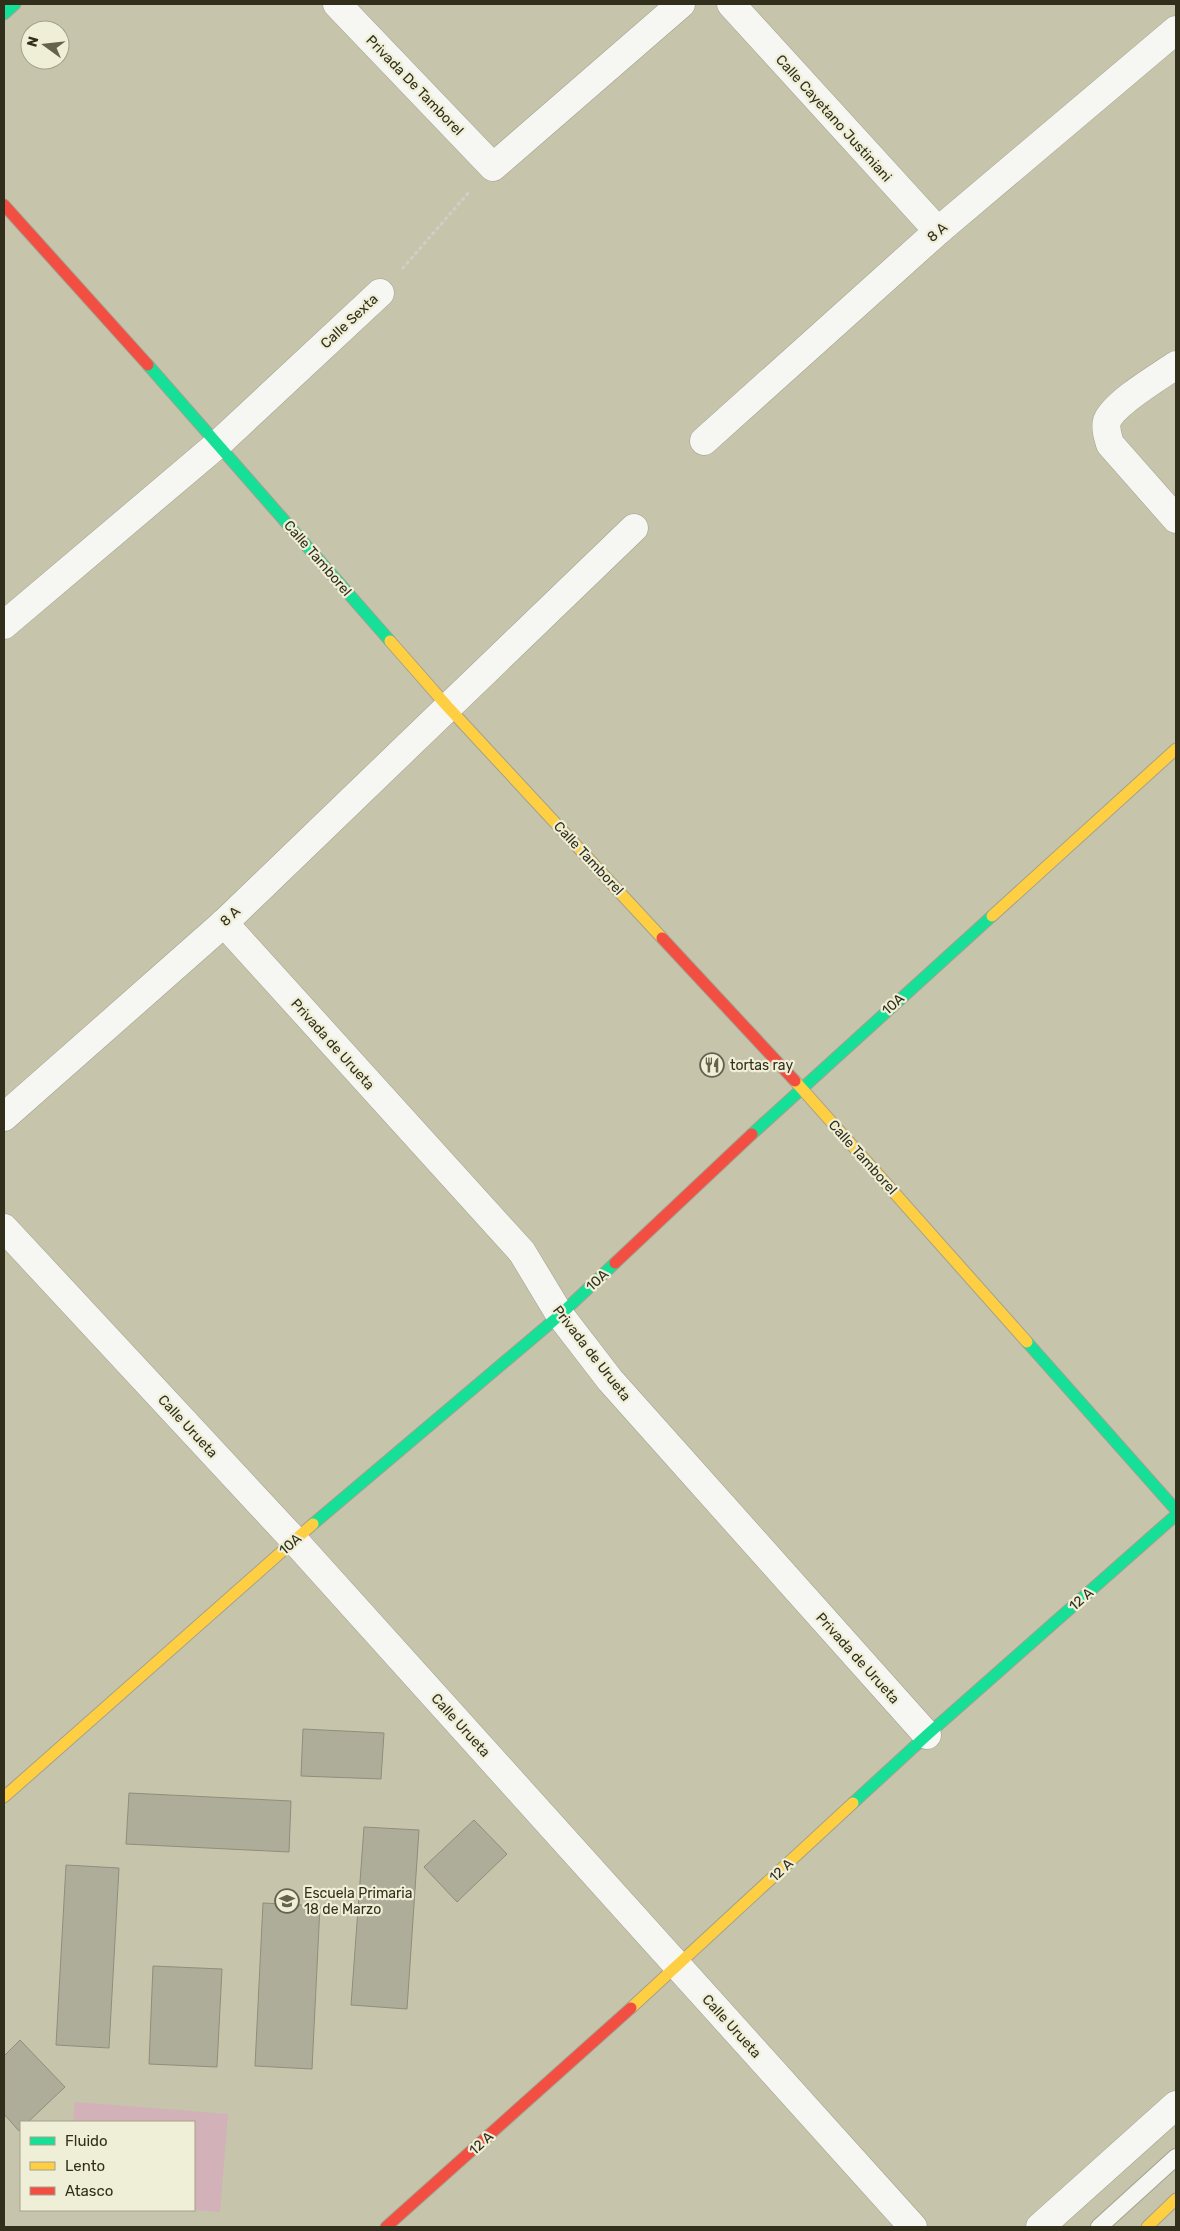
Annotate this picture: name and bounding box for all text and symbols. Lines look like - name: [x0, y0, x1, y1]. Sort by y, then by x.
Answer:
- north arrow: [20, 20, 70, 70]
- street label: Privada De Tamborel: [362, 32, 467, 139]
- text: N: [23, 35, 42, 49]
- street label: Calle Cayetano Justiniani: [772, 51, 895, 185]
- street label: 8 A: [924, 219, 951, 246]
- street label: Calle Sexta: [317, 291, 382, 352]
- street label: Calle Tamborel: [280, 517, 355, 600]
- street label: Calle Tamborel: [550, 818, 627, 899]
- street label: 8 A: [217, 902, 244, 930]
- street label: 10A: [879, 990, 908, 1019]
- street label: Privada de Urueta: [287, 995, 378, 1093]
- restaurant icon: tortas ray: [699, 1052, 725, 1078]
- place label: tortas ray: [730, 1057, 793, 1074]
- street label: Calle Tamborel: [825, 1117, 901, 1198]
- street label: 10A: [583, 1265, 612, 1295]
- street label: Privada de Urueta: [549, 1302, 634, 1404]
- street label: Calle Urueta: [154, 1391, 221, 1461]
- street label: 10A: [276, 1530, 306, 1559]
- street label: 12 A: [1066, 1584, 1097, 1615]
- street label: Privada de Urueta: [812, 1609, 903, 1707]
- street label: Calle Urueta: [428, 1690, 494, 1761]
- street label: 12 A: [766, 1855, 797, 1886]
- place label: Escuela Primaria 18 de Marzo: [304, 1885, 413, 1918]
- school or university icon: Escuela Primaria 18 de Marzo: [274, 1888, 300, 1914]
- street label: Calle Urueta: [699, 1991, 765, 2062]
- legend: [20, 2121, 195, 2211]
- street label: 12 A: [466, 2128, 497, 2159]
- text: Fluido: [65, 2132, 108, 2150]
- text: Lento: [65, 2157, 105, 2175]
- text: Atasco: [65, 2182, 113, 2200]

